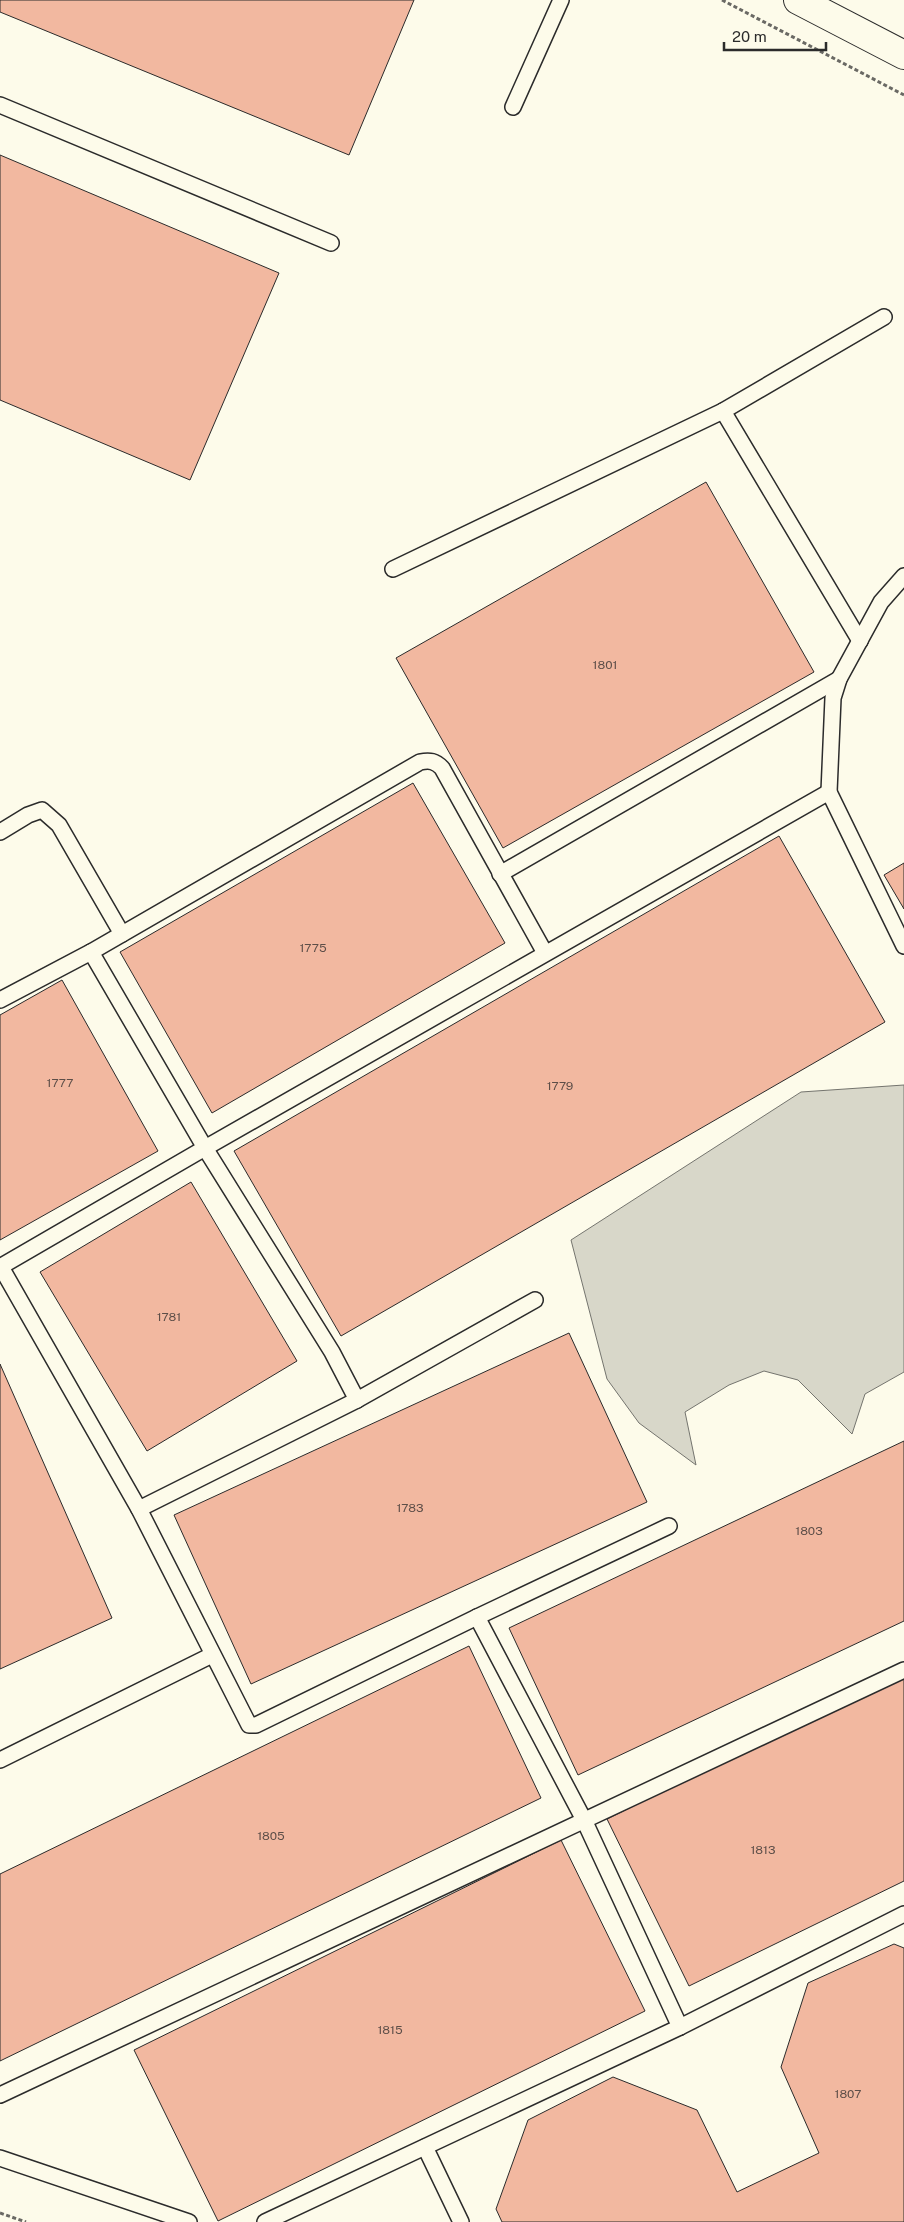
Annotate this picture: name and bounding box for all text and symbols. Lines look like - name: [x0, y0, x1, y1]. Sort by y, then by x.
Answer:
- scale bar: [724, 20, 826, 52]
- text: 20 m: [732, 28, 767, 45]
- house number: 1801: [593, 658, 617, 672]
- house number: 1775: [299, 941, 327, 955]
- house number: 1777: [47, 1076, 73, 1090]
- house number: 1779: [547, 1079, 573, 1093]
- house number: 1781: [157, 1310, 181, 1324]
- house number: 1783: [396, 1501, 424, 1515]
- house number: 1803: [795, 1524, 823, 1538]
- house number: 1805: [257, 1829, 285, 1843]
- house number: 1813: [750, 1843, 776, 1857]
- house number: 1815: [377, 2023, 403, 2037]
- house number: 1807: [835, 2087, 861, 2101]

